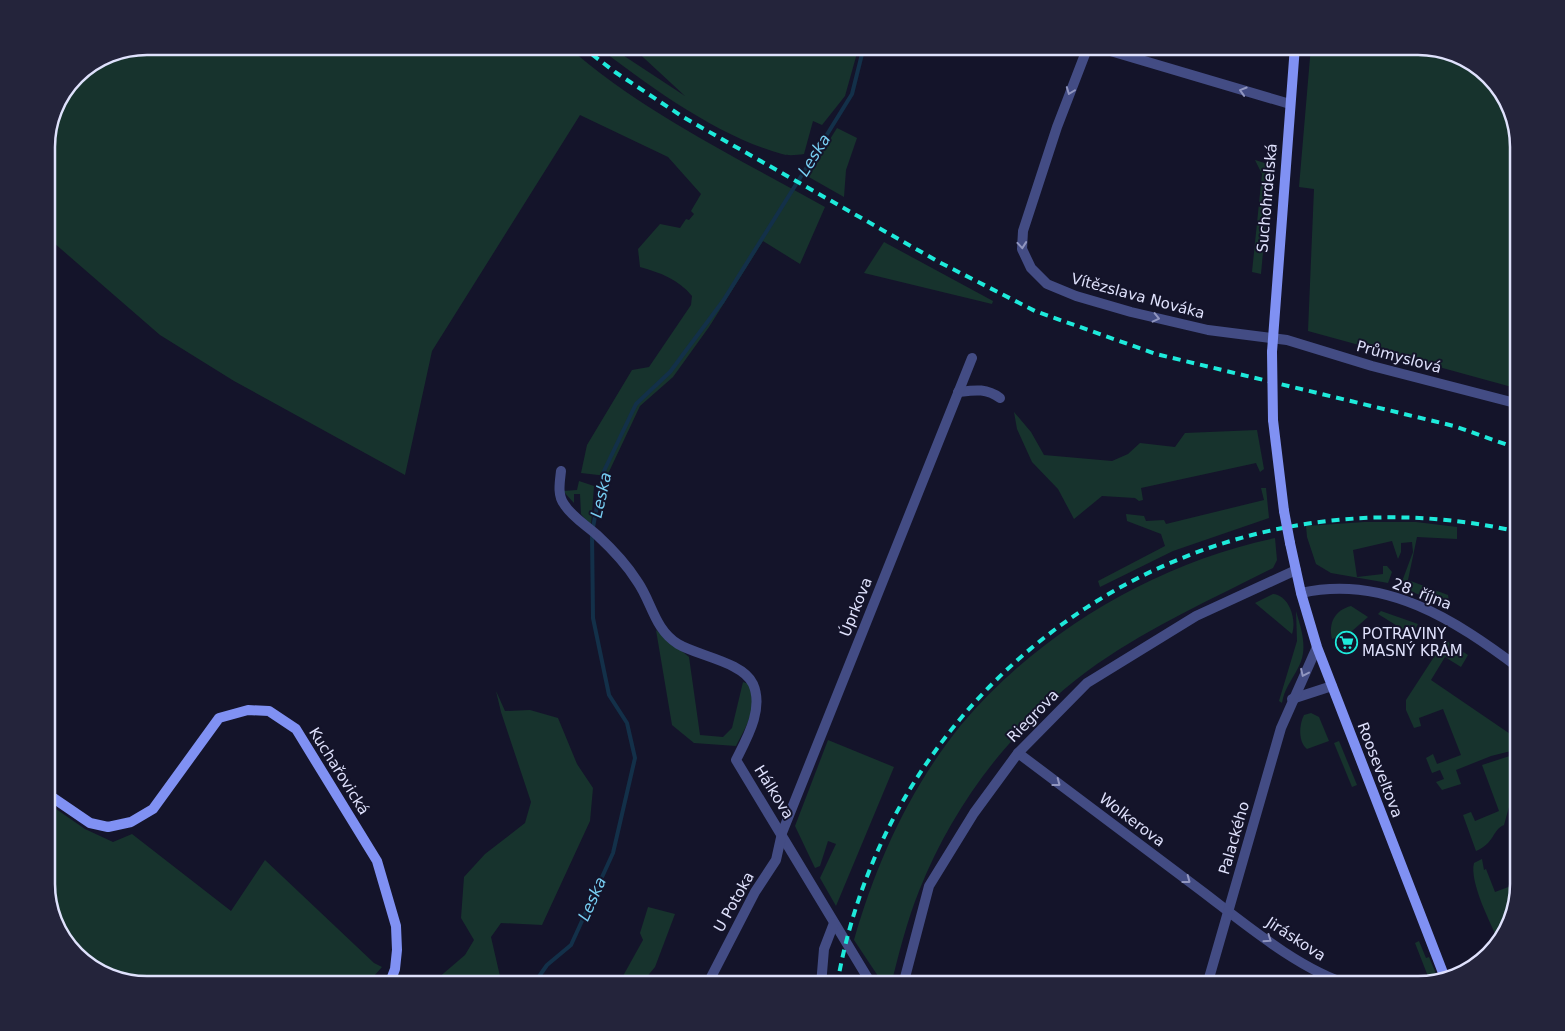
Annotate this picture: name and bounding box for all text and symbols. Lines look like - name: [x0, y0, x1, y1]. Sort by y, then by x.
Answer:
- one-way arrow: [1066, 86, 1077, 95]
- one-way arrow: [1239, 87, 1248, 97]
- water label: Leska: [794, 130, 834, 180]
- street label: Suchohrdelská: [1253, 143, 1281, 253]
- one-way arrow: [1017, 241, 1028, 249]
- street label: Vítězslava Nováka: [1069, 270, 1207, 322]
- one-way arrow: [1152, 312, 1161, 323]
- street label: Průmyslová: [1355, 337, 1443, 377]
- water label: Leska: [587, 470, 615, 520]
- street label: Úprkova: [835, 574, 876, 639]
- street label: 28. října: [1390, 575, 1454, 613]
- place label: POTRAVINY MASNÝ KRÁM: [1362, 625, 1463, 660]
- supermarket icon: POTRAVINY MASNÝ KRÁM: [1334, 631, 1358, 655]
- one-way arrow: [1300, 668, 1310, 677]
- street label: Riegrova: [1003, 686, 1063, 746]
- street label: Rooseveltova: [1354, 720, 1406, 820]
- street label: Kuchařovická: [305, 724, 373, 818]
- street label: Hálkova: [750, 762, 798, 822]
- one-way arrow: [1051, 777, 1060, 785]
- street label: Wolkerova: [1096, 789, 1168, 851]
- street label: Palackého: [1215, 799, 1253, 877]
- street label: U Potoka: [710, 869, 758, 935]
- water label: Leska: [574, 874, 610, 924]
- one-way arrow: [1181, 874, 1191, 883]
- street label: Jiráskova: [1262, 913, 1329, 965]
- one-way arrow: [1263, 933, 1272, 942]

